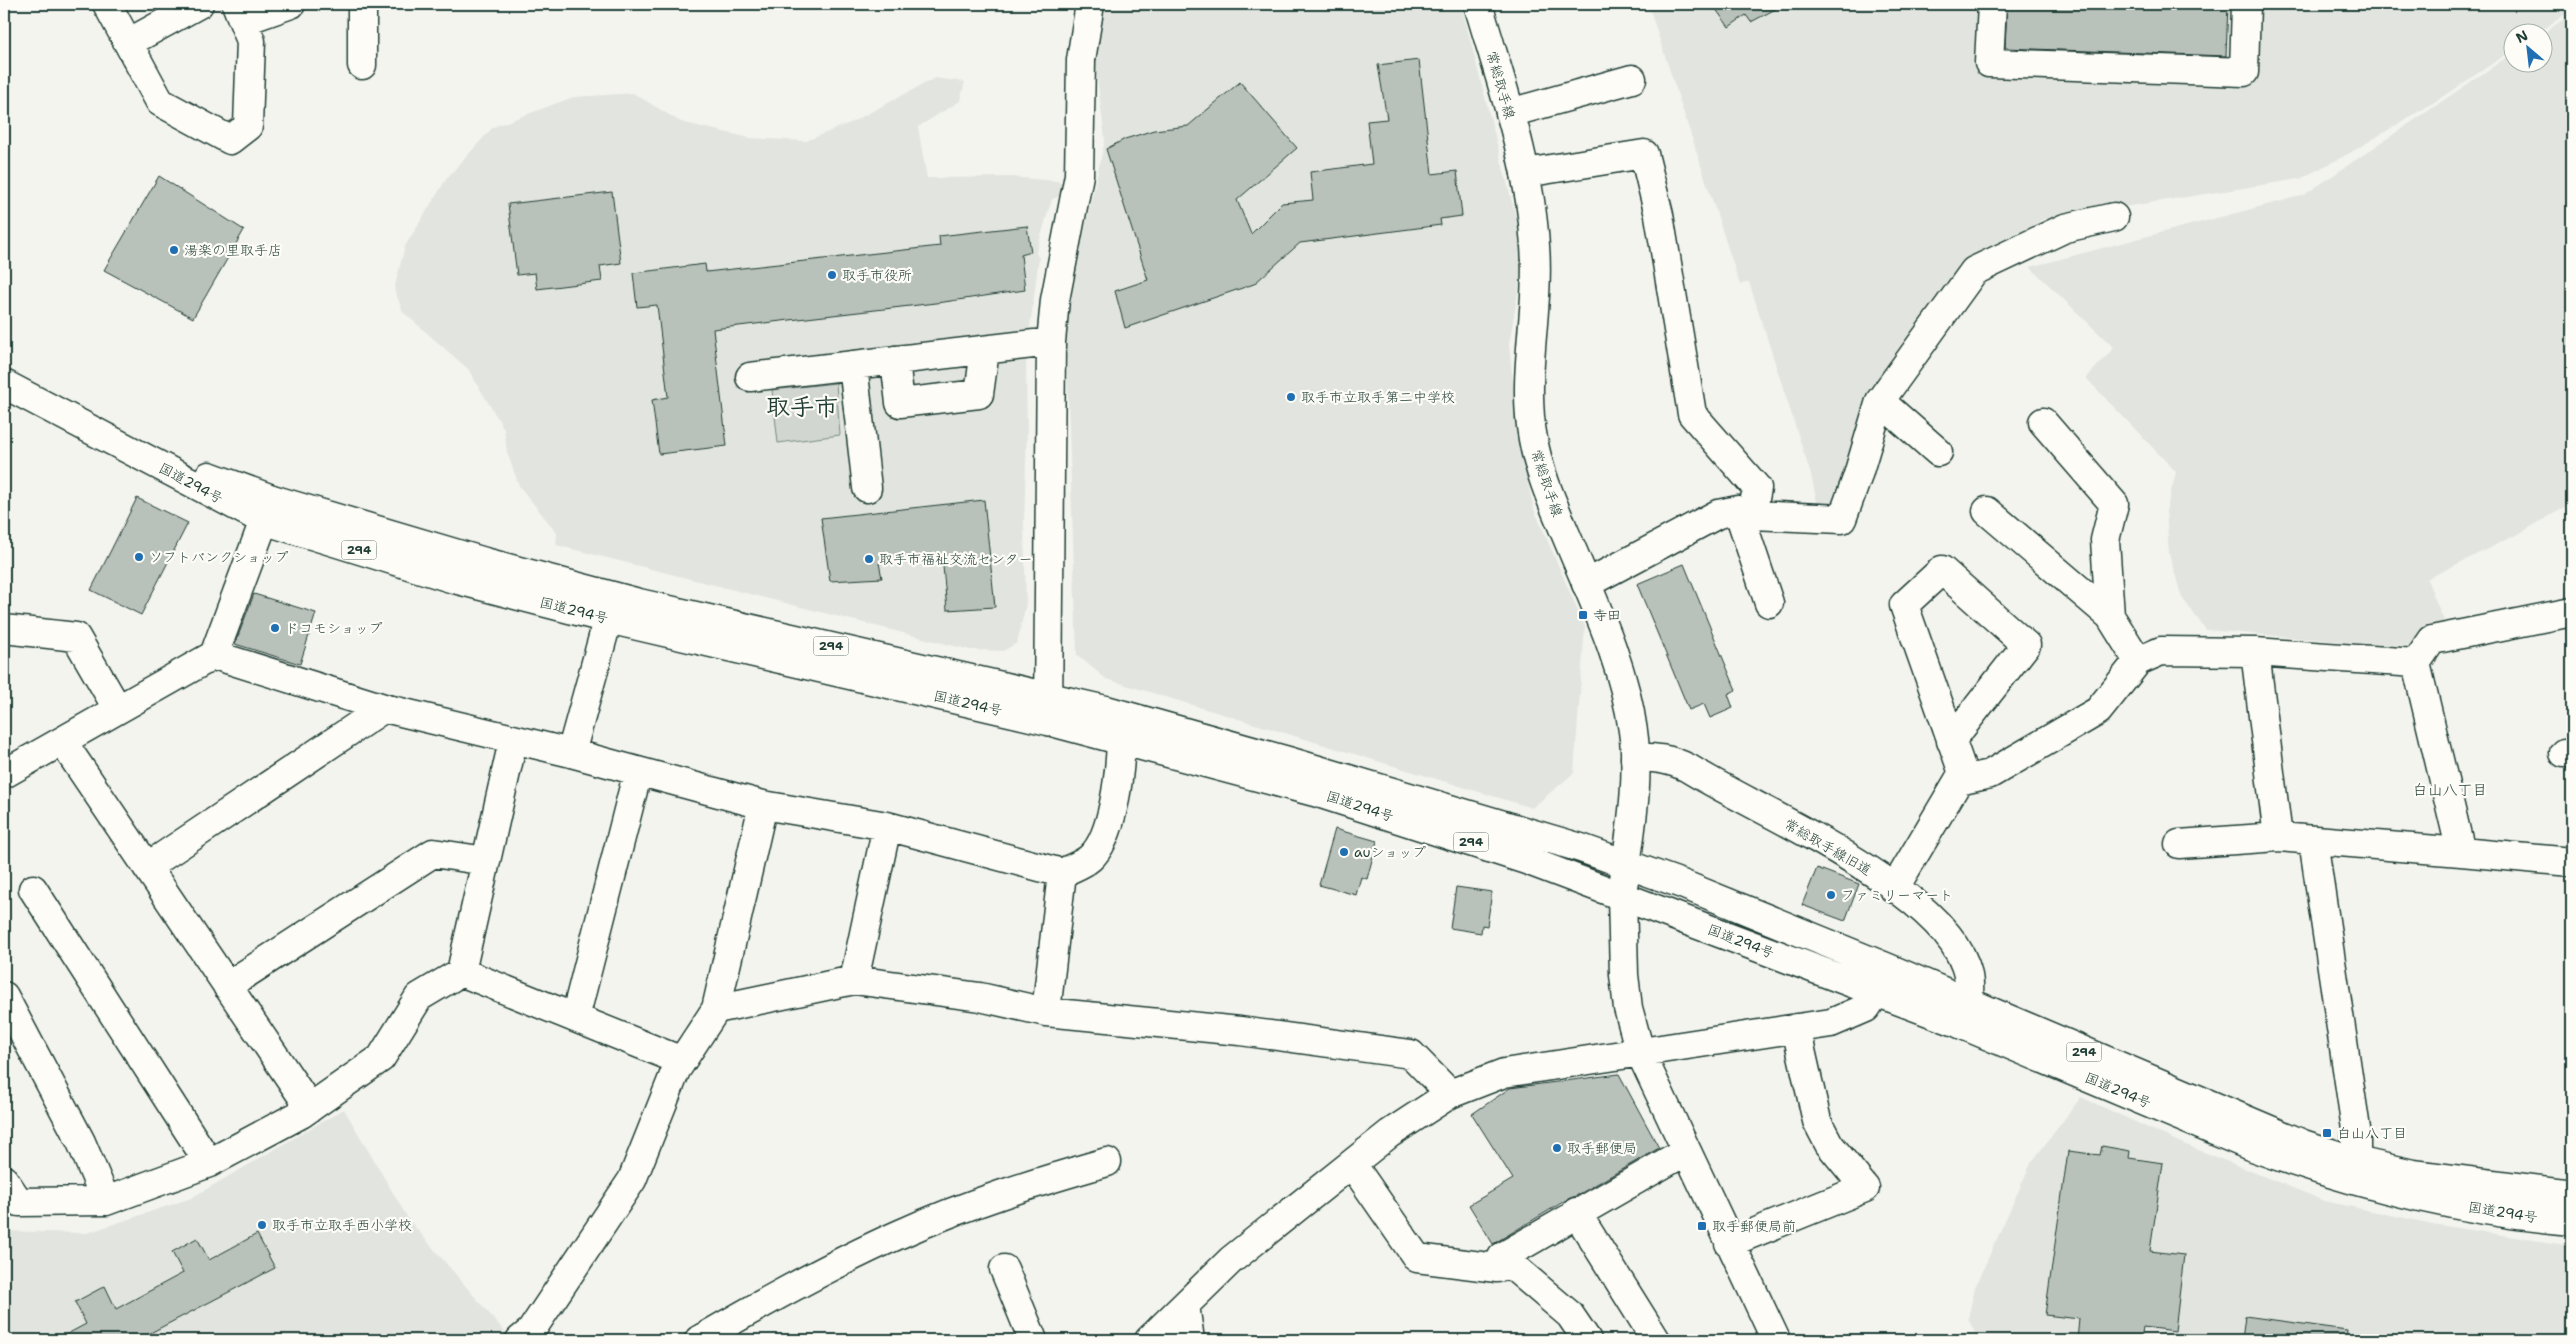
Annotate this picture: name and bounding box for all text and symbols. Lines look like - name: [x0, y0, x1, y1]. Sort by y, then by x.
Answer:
- north arrow: [2504, 22, 2554, 72]
- text: N: [2513, 26, 2531, 47]
- street label: 常総取手線: [1483, 49, 1519, 121]
- place label: 湯楽の里取手店: [184, 241, 282, 259]
- marker: 湯楽の里取手店: [168, 244, 180, 256]
- place label: 取手市役所: [842, 266, 912, 284]
- marker: 取手市役所: [826, 269, 838, 281]
- place label: 取手市立取手第二中学校: [1301, 388, 1455, 406]
- district label: 取手市: [766, 391, 838, 423]
- marker: 取手市立取手第二中学校: [1285, 391, 1297, 403]
- street label: 常総取手線: [1527, 447, 1567, 519]
- street label: 国道294号: [156, 459, 226, 507]
- road number: 294: [342, 540, 376, 560]
- place label: ソフトバンクショップ: [149, 548, 288, 566]
- place label: 取手市福祉交流センター: [879, 550, 1032, 568]
- marker: ソフトバンクショップ: [133, 551, 145, 563]
- marker: 取手市福祉交流センター: [863, 553, 875, 565]
- street label: 国道294号: [538, 593, 610, 627]
- place label: 寺田: [1593, 606, 1621, 624]
- marker: 寺田: [1577, 609, 1589, 621]
- place label: ドコモショップ: [285, 619, 382, 637]
- marker: ドコモショップ: [269, 622, 281, 634]
- road number: 294: [814, 636, 848, 656]
- street label: 国道294号: [932, 686, 1004, 720]
- district label: 白山八丁目: [2412, 780, 2488, 800]
- street label: 国道294号: [1324, 787, 1396, 825]
- street label: 常総取手線旧道: [1781, 815, 1875, 879]
- road number: 294: [1454, 832, 1488, 852]
- place label: auショップ: [1354, 843, 1426, 861]
- marker: auショップ: [1338, 846, 1350, 858]
- place label: ファミリーマート: [1841, 886, 1953, 904]
- marker: ファミリーマート: [1825, 889, 1837, 901]
- street label: 国道294号: [1705, 920, 1777, 962]
- road number: 294: [2066, 1042, 2102, 1062]
- street label: 国道294号: [2082, 1068, 2154, 1112]
- place label: 白山八丁目: [2337, 1124, 2407, 1142]
- marker: 白山八丁目: [2321, 1127, 2333, 1139]
- place label: 取手郵便局: [1567, 1139, 1637, 1157]
- marker: 取手郵便局: [1551, 1142, 1563, 1154]
- street label: 国道294号: [2467, 1198, 2539, 1226]
- place label: 取手市立取手西小学校: [272, 1216, 412, 1234]
- place label: 取手郵便局前: [1712, 1217, 1796, 1235]
- marker: 取手市立取手西小学校: [256, 1219, 268, 1231]
- marker: 取手郵便局前: [1696, 1220, 1708, 1232]

